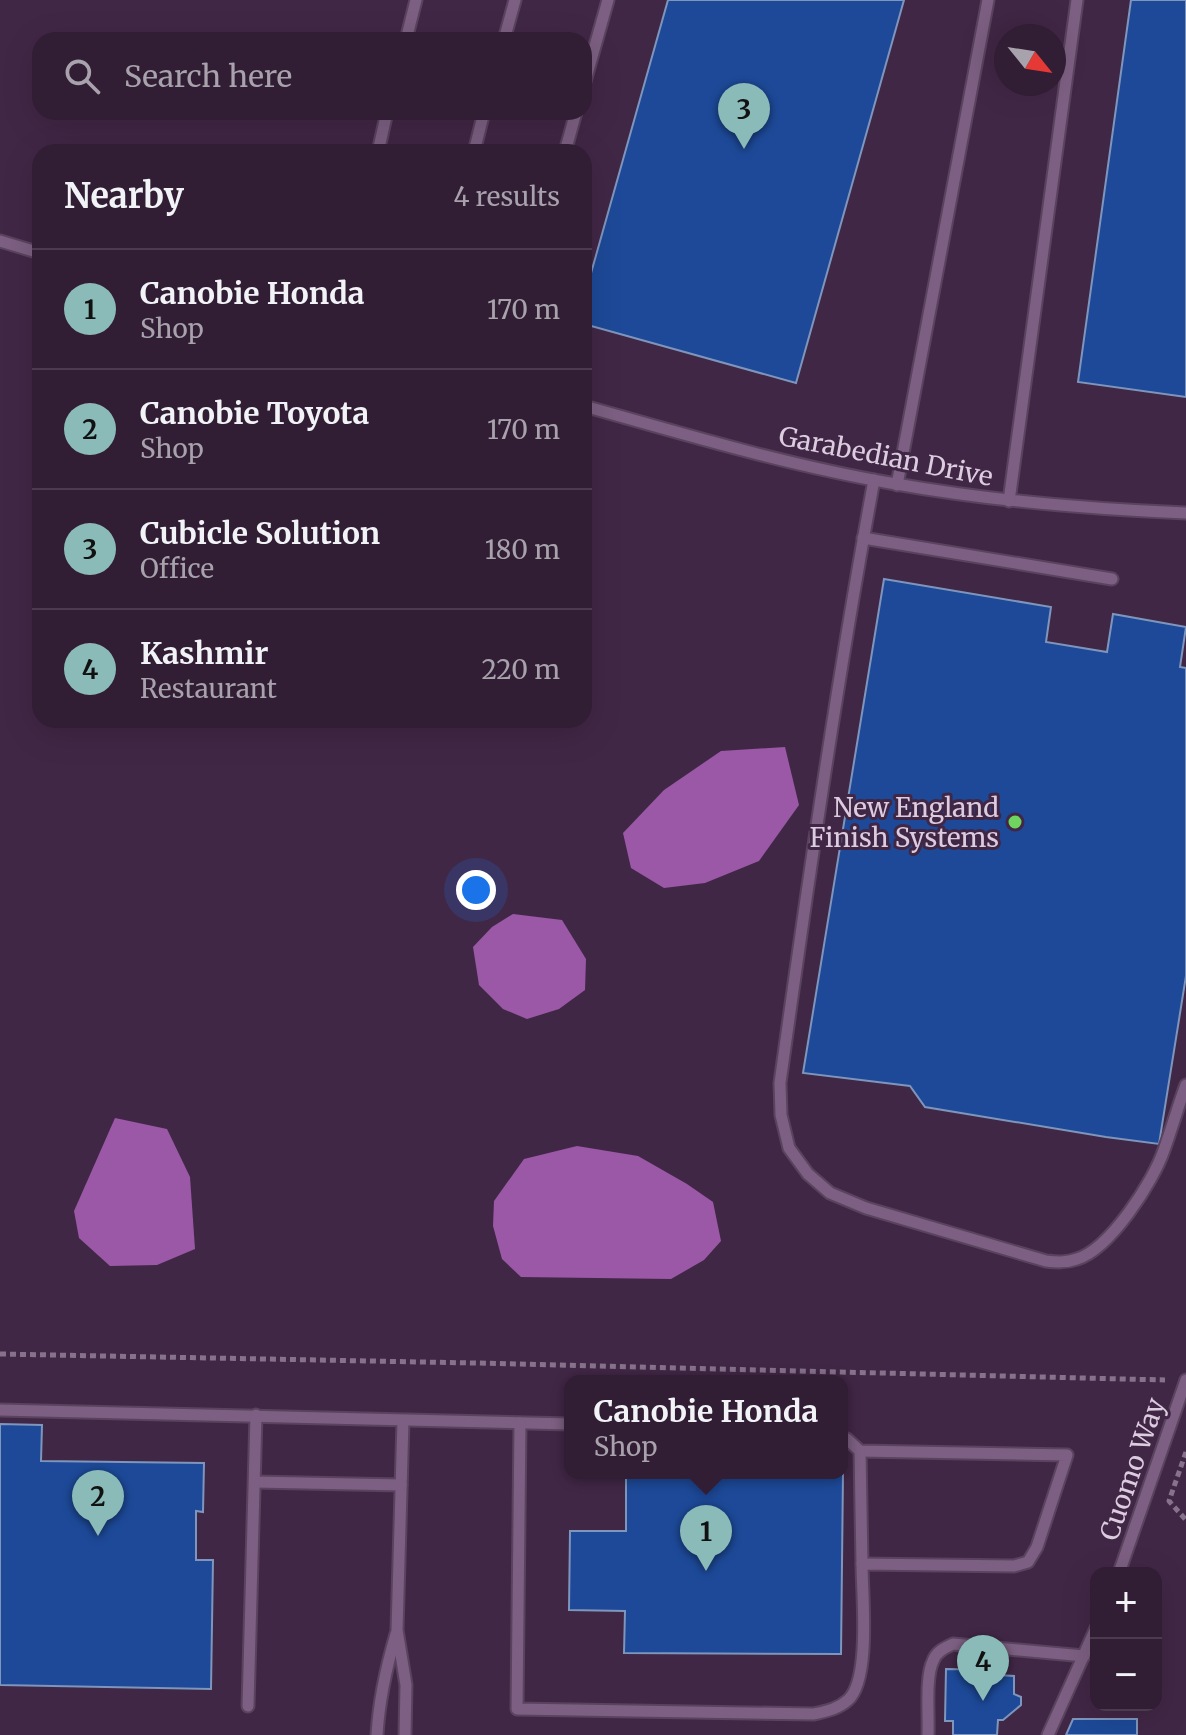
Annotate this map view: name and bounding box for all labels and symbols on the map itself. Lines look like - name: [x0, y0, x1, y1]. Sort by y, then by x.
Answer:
- north arrow: [994, 24, 1066, 96]
- pin: 3: [718, 83, 770, 149]
- street label: Garabedian Drive: [776, 419, 996, 493]
- place label: New England Finish Systems: [809, 791, 999, 854]
- marker: New England Finish Systems: [1006, 813, 1024, 831]
- your location: [456, 870, 496, 910]
- street label: Cuomo Way: [1092, 1393, 1172, 1545]
- pin: 2: [72, 1470, 124, 1536]
- pin: 1: [680, 1505, 732, 1571]
- pin: 4: [957, 1635, 1009, 1701]

